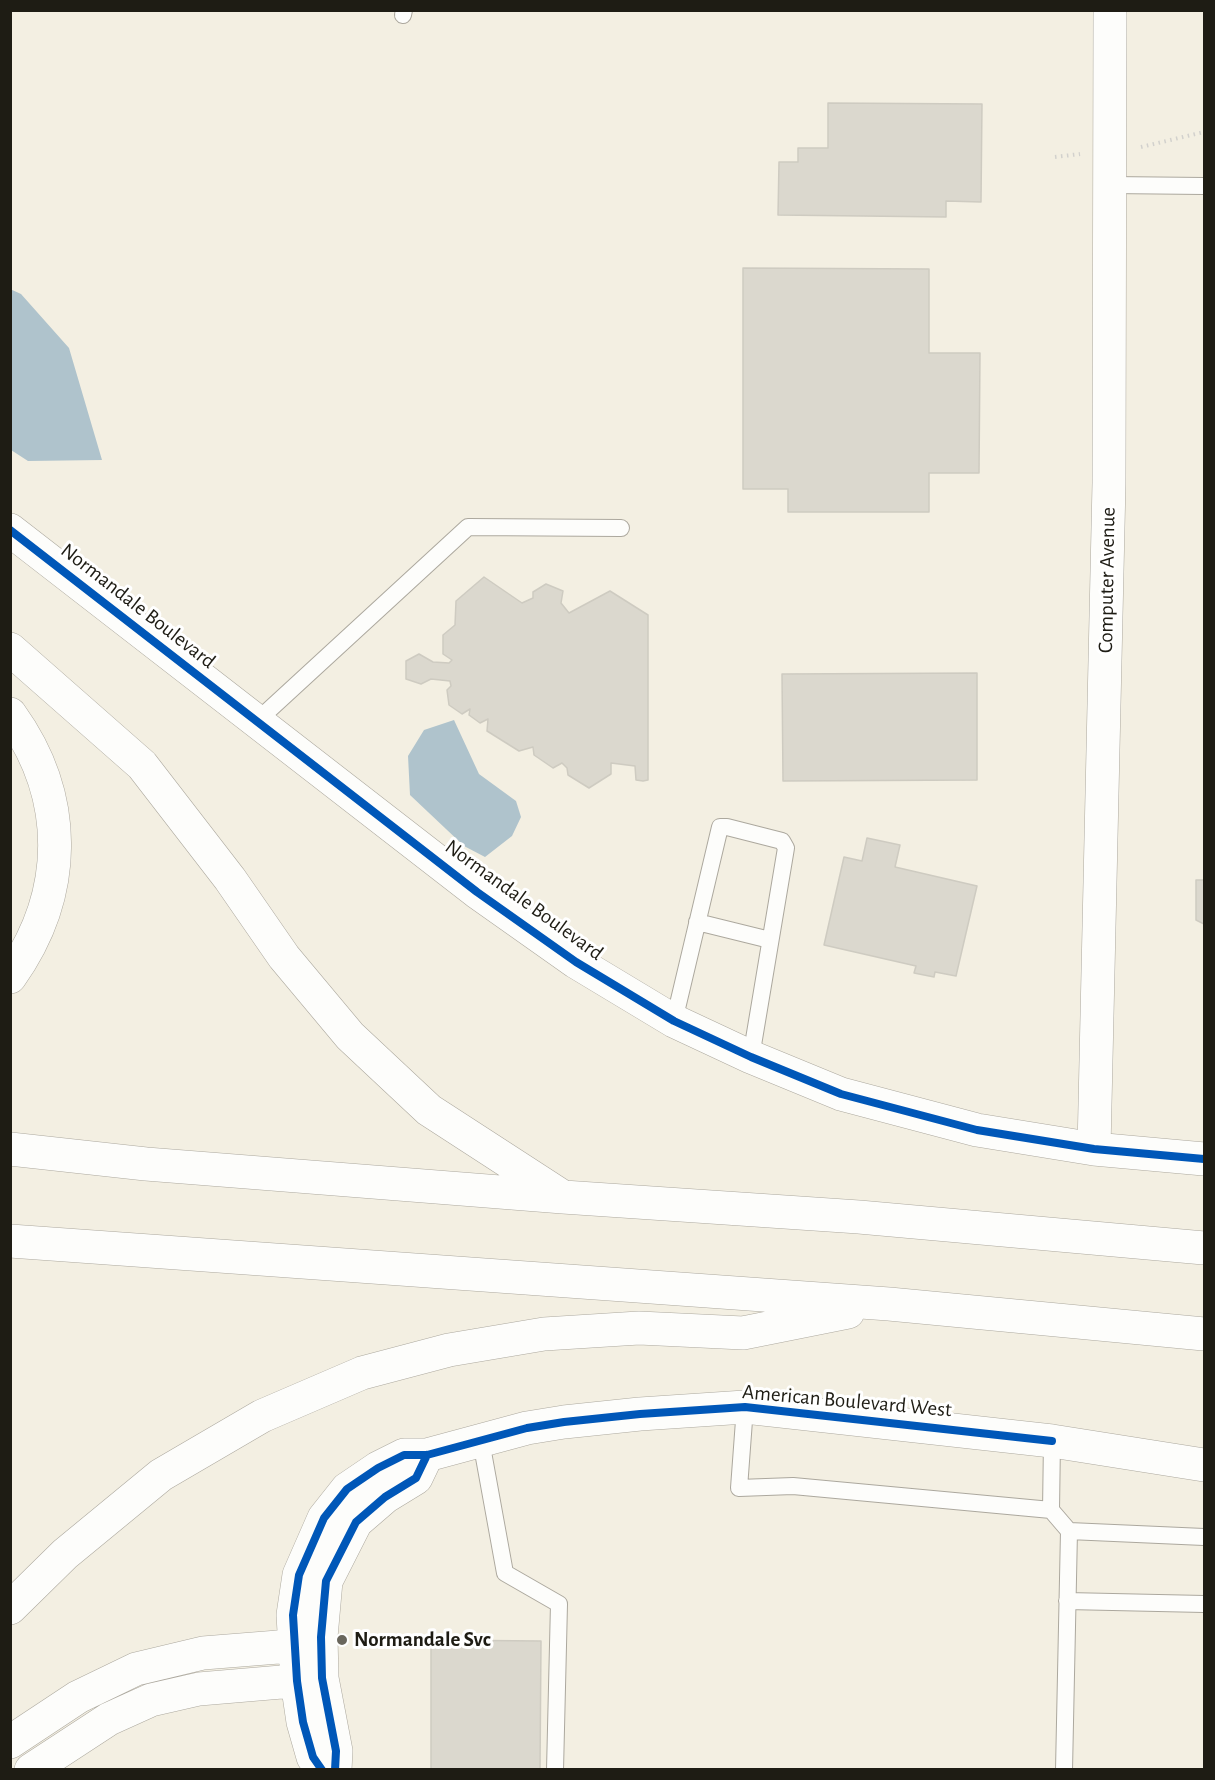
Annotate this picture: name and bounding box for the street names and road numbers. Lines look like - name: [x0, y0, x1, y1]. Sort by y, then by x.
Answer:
- street label: Computer Avenue: [1093, 507, 1121, 653]
- street label: Normandale Boulevard: [56, 538, 220, 674]
- street label: Normandale Boulevard: [440, 834, 608, 966]
- street label: American Boulevard West: [741, 1379, 953, 1423]

